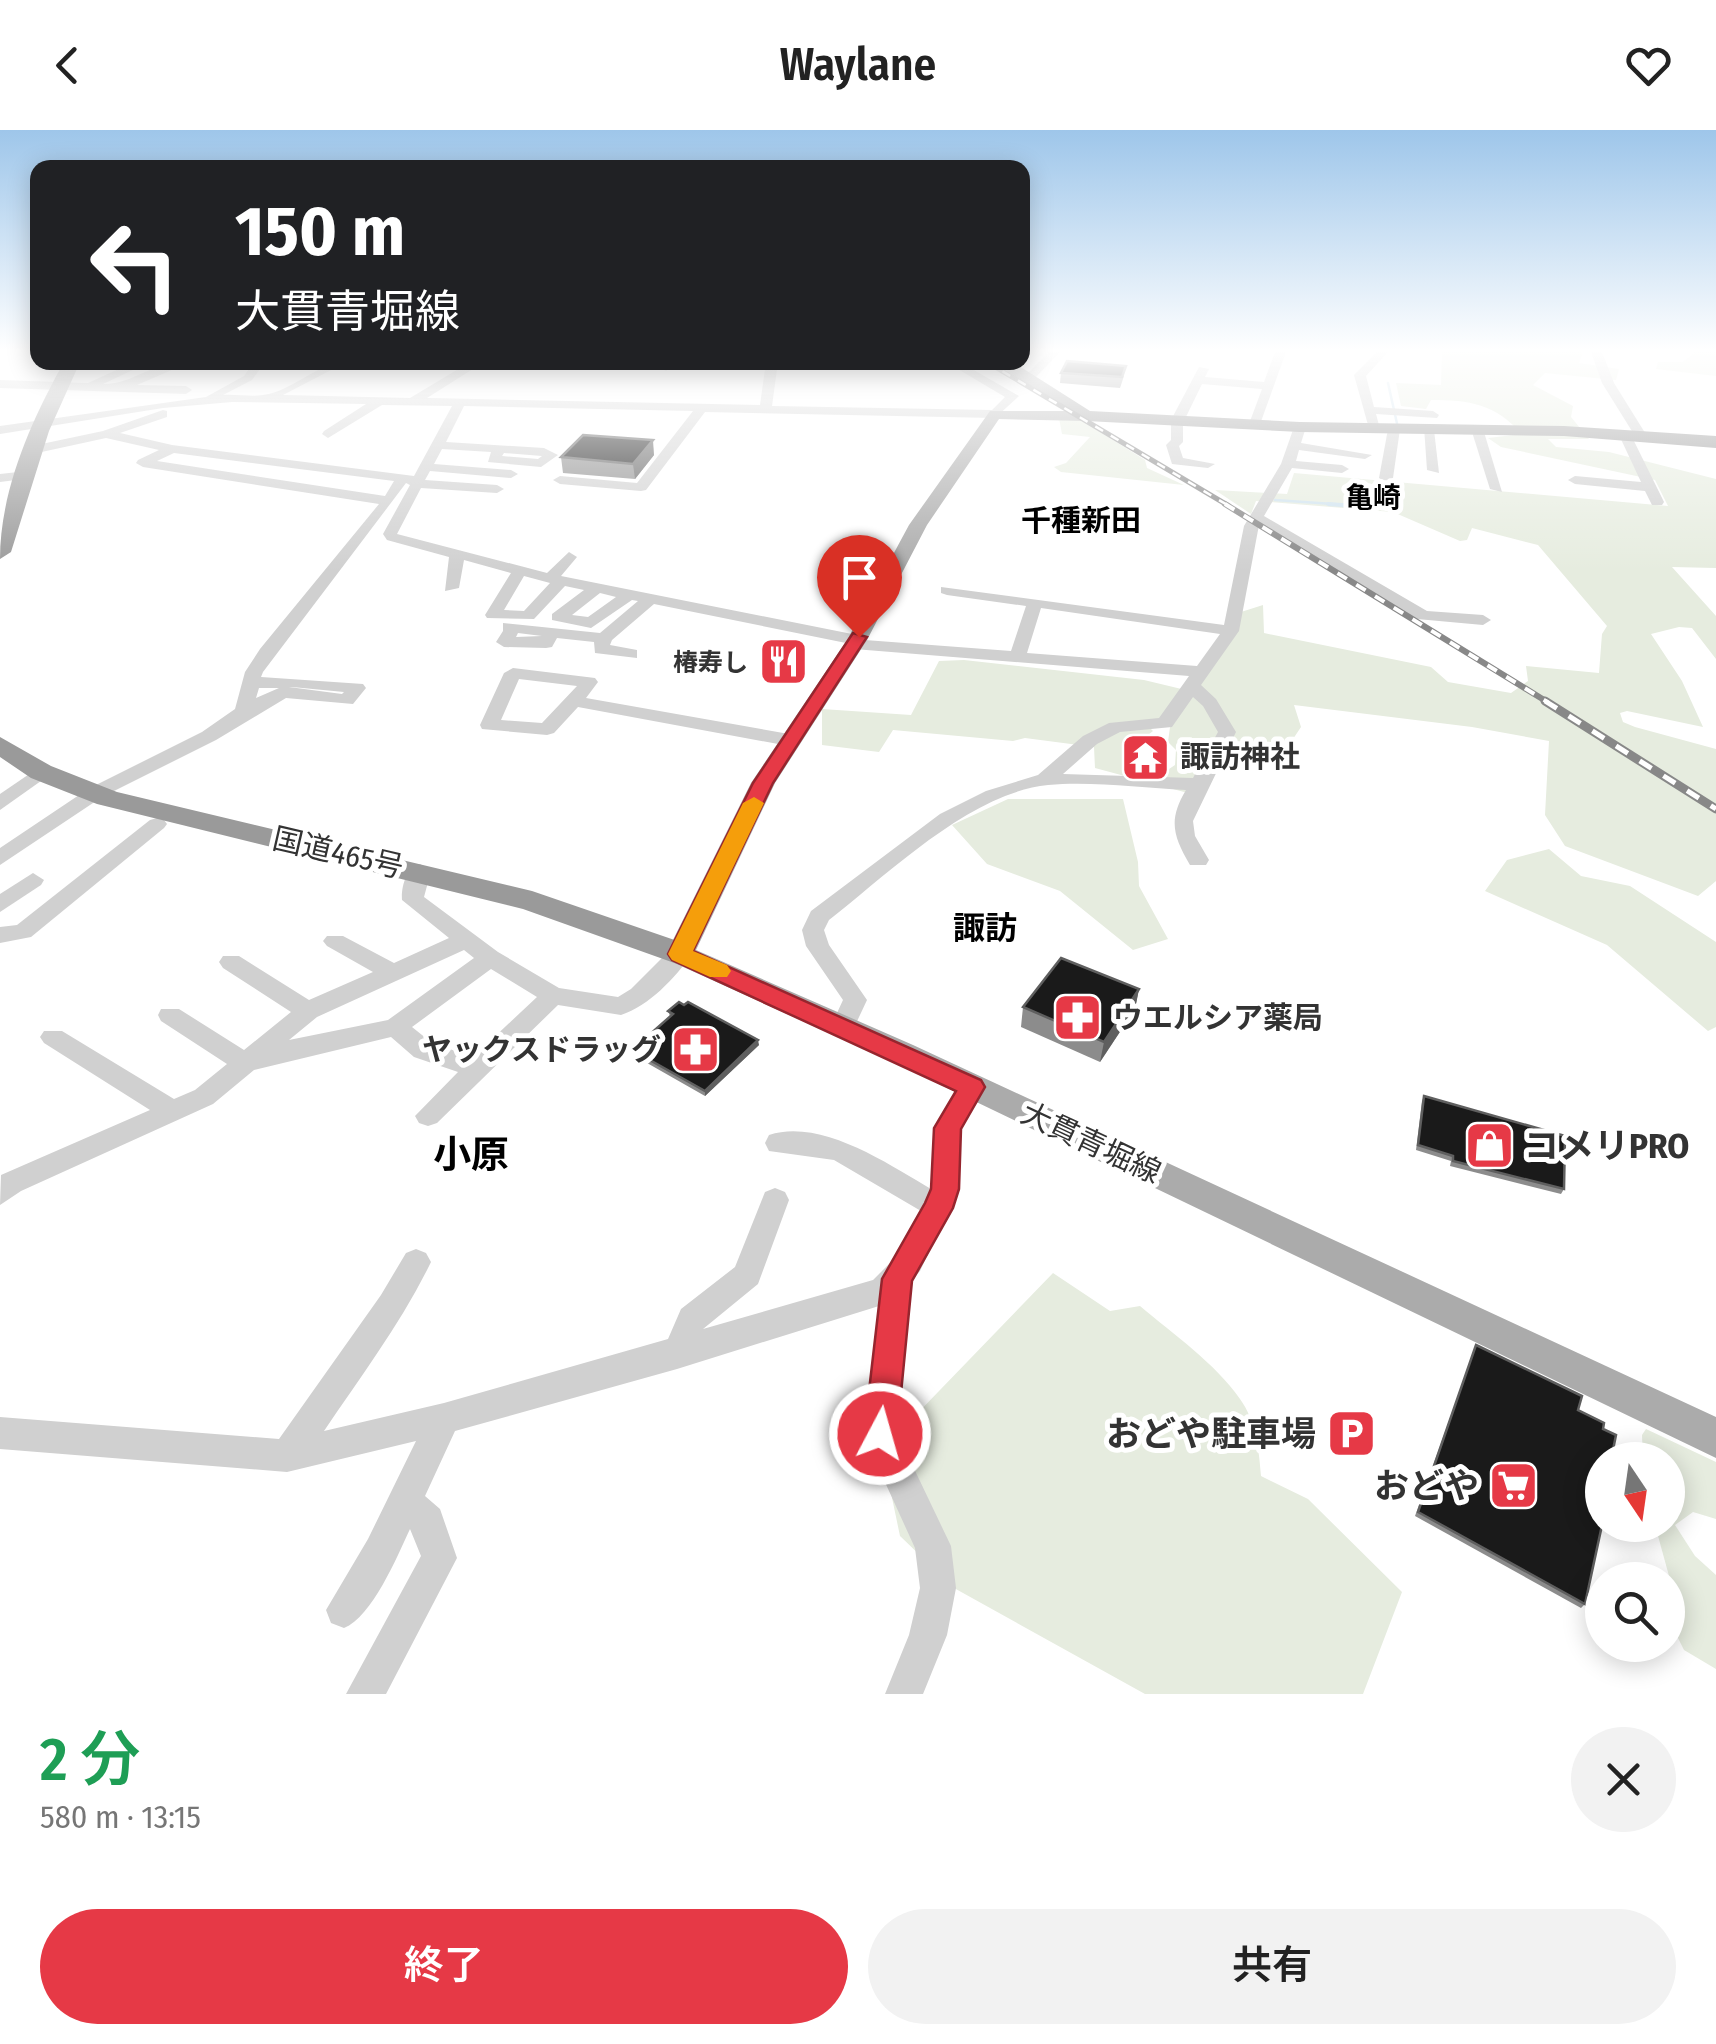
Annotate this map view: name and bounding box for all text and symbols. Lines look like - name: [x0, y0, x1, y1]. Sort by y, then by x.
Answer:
- icon: back: [40, 38, 95, 93]
- text: Waylane: [780, 38, 936, 92]
- icon: heart: [1621, 38, 1676, 93]
- text: 150 m: [235, 190, 405, 274]
- icon: left: [70, 200, 200, 330]
- text: 大貫青堀線: [235, 285, 460, 339]
- district label: 亀崎: [1345, 481, 1401, 514]
- district label: 千種新田: [1021, 503, 1141, 539]
- pin: [817, 535, 902, 638]
- icon: arrive: [832, 550, 887, 605]
- restaurant icon: 椿寿し: [757, 636, 809, 688]
- place label: 椿寿し: [673, 648, 748, 678]
- temple icon: 諏訪神社: [1119, 731, 1171, 783]
- place label: 諏訪神社: [1180, 739, 1300, 775]
- street label: 国道465号: [269, 820, 407, 886]
- district label: 諏訪: [953, 909, 1017, 947]
- pharmacy icon: ウエルシア薬局: [1052, 992, 1104, 1044]
- place label: ウエルシア薬局: [1113, 1000, 1323, 1036]
- pharmacy icon: ヤックスドラッグ: [670, 1024, 722, 1076]
- place label: ヤックスドラッグ: [422, 1032, 661, 1068]
- street label: 大貫青堀線: [1015, 1095, 1167, 1191]
- shop icon: コメリPRO: [1463, 1120, 1515, 1172]
- place label: コメリPRO: [1524, 1125, 1689, 1167]
- district label: 小原: [433, 1132, 509, 1178]
- position arrow: [828, 1382, 932, 1486]
- parking icon: おどや駐車場: [1325, 1408, 1377, 1460]
- place label: おどや駐車場: [1106, 1413, 1316, 1455]
- north arrow: [1585, 1442, 1685, 1542]
- map controls: [1585, 1442, 1685, 1662]
- supermarket icon: おどや: [1488, 1460, 1540, 1512]
- place label: おどや: [1374, 1465, 1479, 1507]
- button: search: [1585, 1562, 1685, 1662]
- text: 2 分: [40, 1724, 140, 1796]
- button: close: [1571, 1727, 1676, 1832]
- text: 580 m · 13:15: [40, 1798, 201, 1836]
- button: 終了: [40, 1909, 848, 2024]
- button: 共有: [868, 1909, 1676, 2024]

